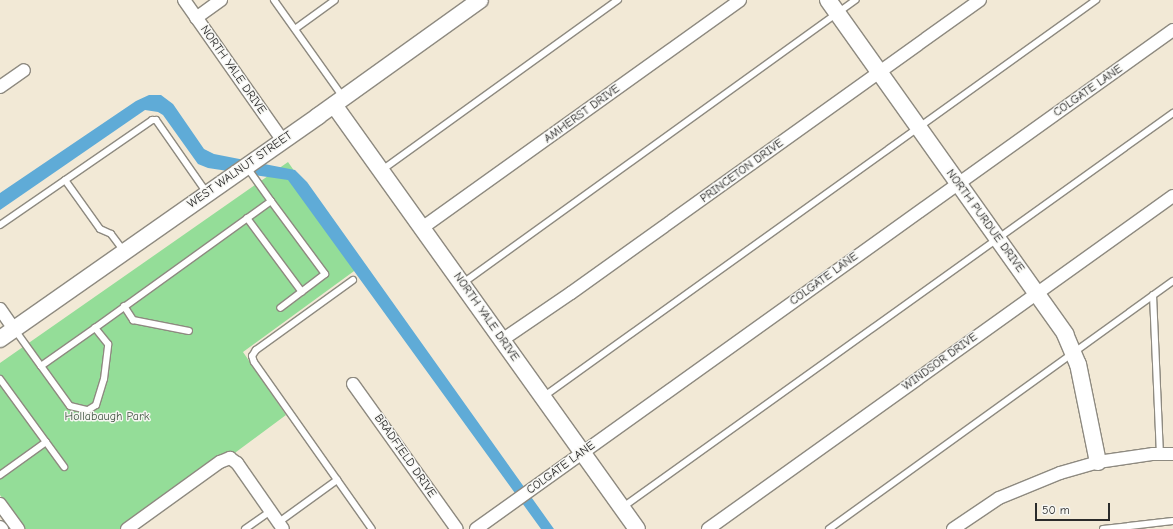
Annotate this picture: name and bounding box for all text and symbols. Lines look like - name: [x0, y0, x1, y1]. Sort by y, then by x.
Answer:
- street label: NORTH YALE DRIVE: [197, 23, 269, 117]
- street label: COLGATE LANE: [1051, 62, 1125, 120]
- street label: AMHERST DRIVE: [541, 82, 623, 146]
- street label: WEST WALNUT STREET: [185, 128, 295, 212]
- street label: PRINCETON DRIVE: [698, 136, 786, 206]
- street label: NORTH PURDUE DRIVE: [943, 167, 1027, 275]
- street label: COLGATE LANE: [787, 249, 861, 309]
- street label: NORTH YALE DRIVE: [450, 270, 522, 364]
- street label: WINDSOR DRIVE: [900, 330, 980, 394]
- park label: Hollabaugh Park: [65, 410, 149, 424]
- street label: BRADFIELD DRIVE: [371, 411, 439, 501]
- street label: COLGATE LANE: [524, 438, 598, 498]
- scale bar: [1037, 495, 1112, 521]
- text: 50 m: [1042, 503, 1070, 517]

